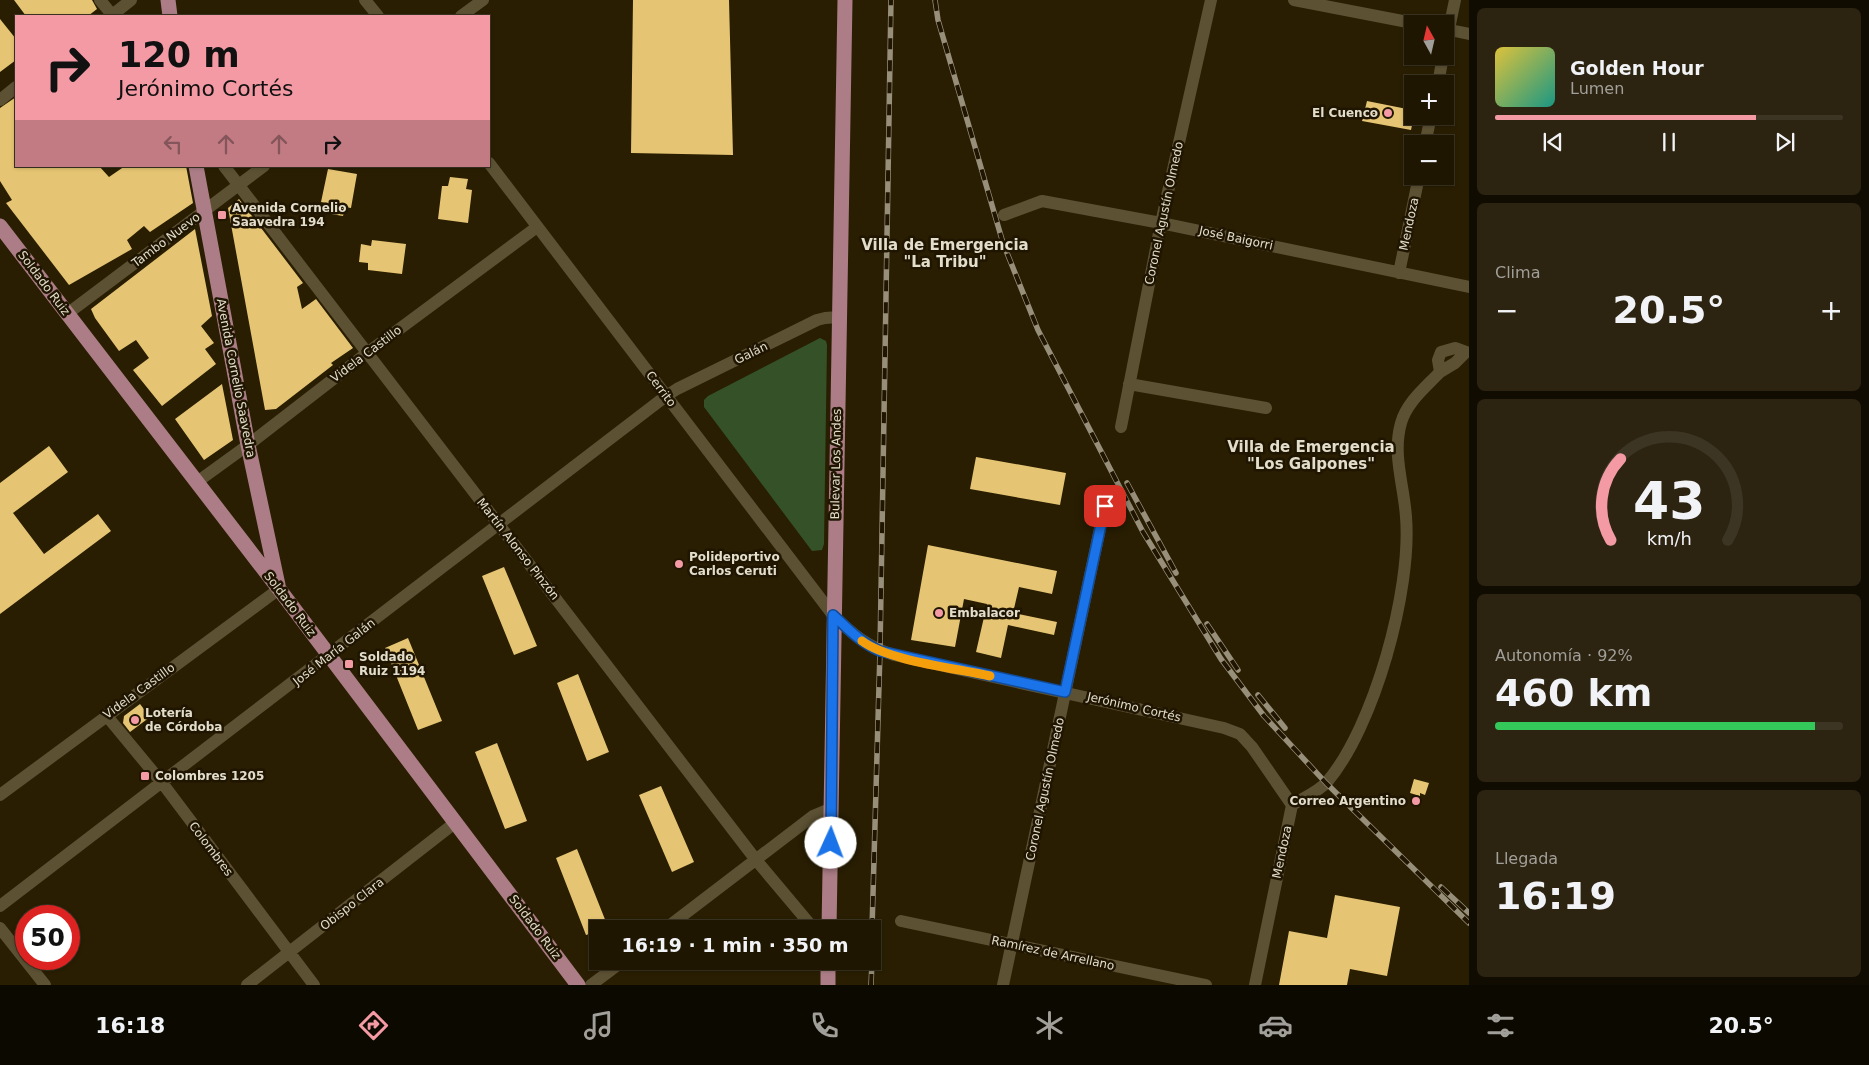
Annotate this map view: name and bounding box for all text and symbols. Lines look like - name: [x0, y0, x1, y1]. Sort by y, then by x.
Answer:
- north arrow: [1404, 15, 1454, 65]
- map controls: [1404, 15, 1454, 185]
- icon: right: [35, 35, 100, 100]
- text: 120 m: [118, 35, 240, 75]
- text: Golden Hour: [1570, 57, 1704, 79]
- button: +: [1404, 75, 1454, 125]
- text: Jerónimo Cortés: [118, 76, 293, 101]
- text: Lumen: [1570, 79, 1624, 98]
- place label: El Cuenco: [1312, 106, 1378, 120]
- marker: El Cuenco: [1382, 107, 1394, 119]
- icon: previous: [1539, 128, 1567, 156]
- icon: pause: [1655, 128, 1683, 156]
- icon: next: [1771, 128, 1799, 156]
- icon: left: [159, 130, 187, 158]
- icon: ahead: [212, 130, 240, 158]
- icon: ahead: [265, 130, 293, 158]
- icon: right: [318, 130, 346, 158]
- button: −: [1404, 135, 1454, 185]
- street label: Coronel Agustín Olmedo: [1142, 140, 1186, 286]
- street label: Mendoza: [1397, 196, 1421, 252]
- place label: Avenida Cornelio Saavedra 194: [232, 201, 346, 229]
- marker: Avenida Cornelio Saavedra 194: [216, 209, 228, 221]
- street label: Tambo Nuevo: [128, 210, 203, 271]
- street label: José Baigorri: [1197, 223, 1274, 253]
- district label: Villa de Emergencia "La Tribu": [861, 236, 1029, 271]
- street label: Soldado Ruiz: [15, 248, 73, 318]
- text: Clima: [1495, 263, 1540, 282]
- text: 20.5°: [1613, 288, 1725, 332]
- text: −: [1495, 294, 1518, 327]
- text: +: [1820, 294, 1843, 327]
- street label: Avenida Cornelio Saavedra: [214, 297, 258, 459]
- street label: Videla Castillo: [328, 323, 404, 385]
- street label: Galán: [732, 339, 770, 367]
- street label: Cerrito: [643, 368, 679, 410]
- street label: Bulevar Los Andes: [828, 409, 844, 519]
- district label: Villa de Emergencia "Los Galpones": [1227, 438, 1395, 473]
- text: 43: [1633, 471, 1705, 531]
- pin: [1084, 485, 1126, 527]
- icon: arrive: [1091, 492, 1119, 520]
- street label: Martín Alonso Pinzón: [474, 495, 562, 603]
- text: km/h: [1646, 528, 1692, 549]
- place label: Polideportivo Carlos Ceruti: [689, 550, 780, 578]
- marker: Polideportivo Carlos Ceruti: [673, 558, 685, 570]
- street label: Soldado Ruiz: [261, 569, 319, 639]
- place label: Embalacor: [949, 606, 1020, 620]
- marker: Embalacor: [933, 607, 945, 619]
- street label: José María Galán: [289, 616, 378, 689]
- text: Autonomía · 92%: [1495, 646, 1633, 665]
- place label: Soldado Ruiz 1194: [359, 650, 425, 678]
- marker: Soldado Ruiz 1194: [343, 658, 355, 670]
- street label: Videla Castillo: [101, 660, 177, 722]
- text: 460 km: [1495, 671, 1652, 715]
- street label: Jerónimo Cortés: [1085, 689, 1182, 725]
- place label: Lotería de Córdoba: [145, 706, 222, 734]
- marker: Lotería de Córdoba: [129, 714, 141, 726]
- street label: Coronel Agustín Olmedo: [1023, 716, 1067, 862]
- place label: Colombres 1205: [155, 769, 264, 783]
- marker: Colombres 1205: [139, 770, 151, 782]
- place label: Correo Argentino: [1289, 794, 1406, 808]
- marker: Correo Argentino: [1410, 795, 1422, 807]
- position arrow: [804, 816, 856, 868]
- street label: Colombres: [186, 819, 236, 879]
- street label: Mendoza: [1270, 824, 1294, 880]
- text: Llegada: [1495, 849, 1558, 868]
- text: 16:19: [1495, 874, 1616, 918]
- street label: Obispo Clara: [317, 875, 387, 933]
- street label: Soldado Ruiz: [506, 892, 564, 962]
- speed limit sign: 50: [15, 905, 80, 970]
- street label: Ramírez de Arrellano: [990, 933, 1116, 973]
- text: 16:19 · 1 min · 350 m: [621, 934, 849, 956]
- icon: directions: [356, 1008, 391, 1043]
- icon: music: [581, 1008, 616, 1043]
- icon: phone: [807, 1008, 842, 1043]
- icon: climate: [1032, 1008, 1067, 1043]
- icon: car: [1258, 1008, 1293, 1043]
- icon: filters: [1483, 1008, 1518, 1043]
- text: 16:18: [95, 1013, 165, 1038]
- text: 20.5°: [1708, 1013, 1774, 1038]

